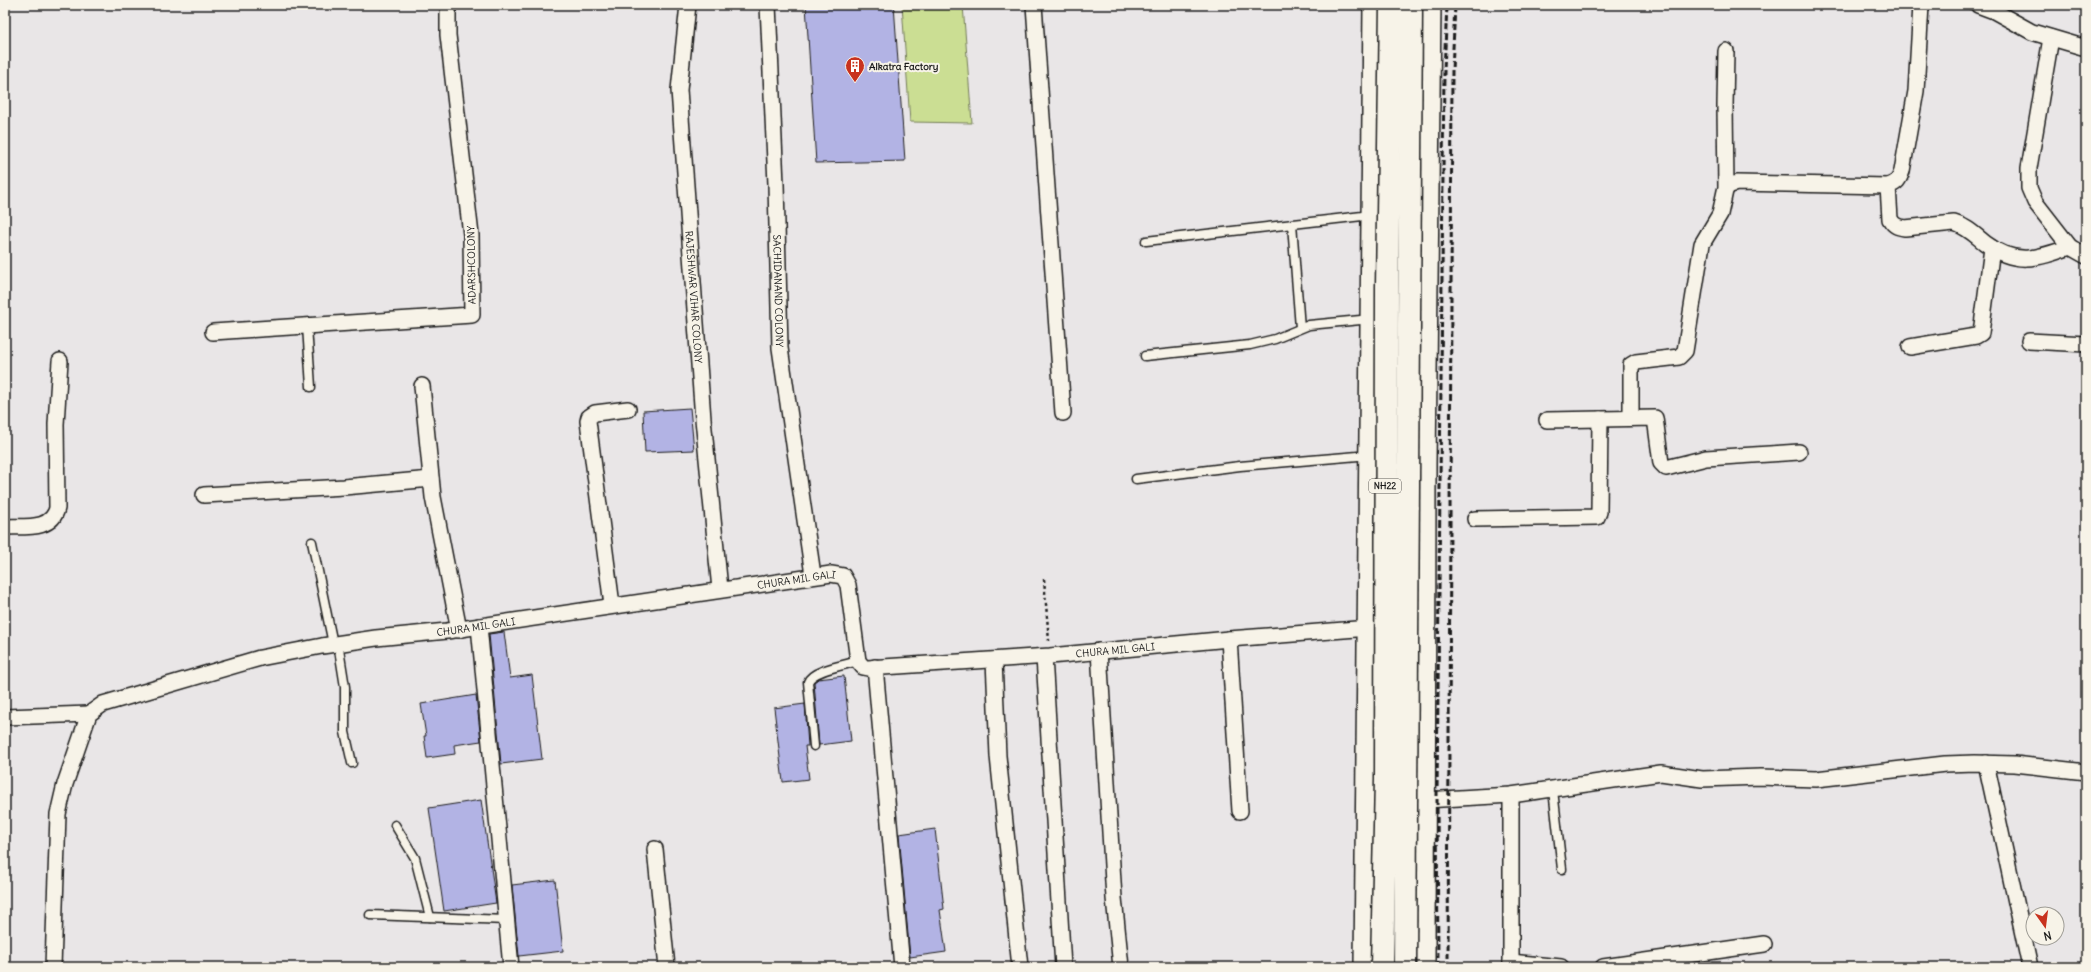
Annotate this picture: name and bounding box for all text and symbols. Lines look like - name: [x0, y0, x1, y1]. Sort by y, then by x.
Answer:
- building icon: Alkatra Factory: [844, 55, 866, 83]
- place label: Alkatra Factory: [869, 60, 939, 73]
- street label: ADARSHCOLONY: [464, 225, 479, 304]
- street label: RAJESHWAR VIHAR COLONY: [682, 230, 705, 364]
- street label: SACHIDANAND COLONY: [770, 234, 786, 348]
- road number: NH22: [1369, 479, 1401, 493]
- street label: CHURA MIL GALI: [756, 568, 837, 592]
- street label: CHURA MIL GALI: [436, 615, 516, 639]
- street label: CHURA MIL GALI: [1075, 640, 1156, 661]
- north arrow: [2025, 906, 2065, 946]
- text: N: [2042, 928, 2053, 943]

